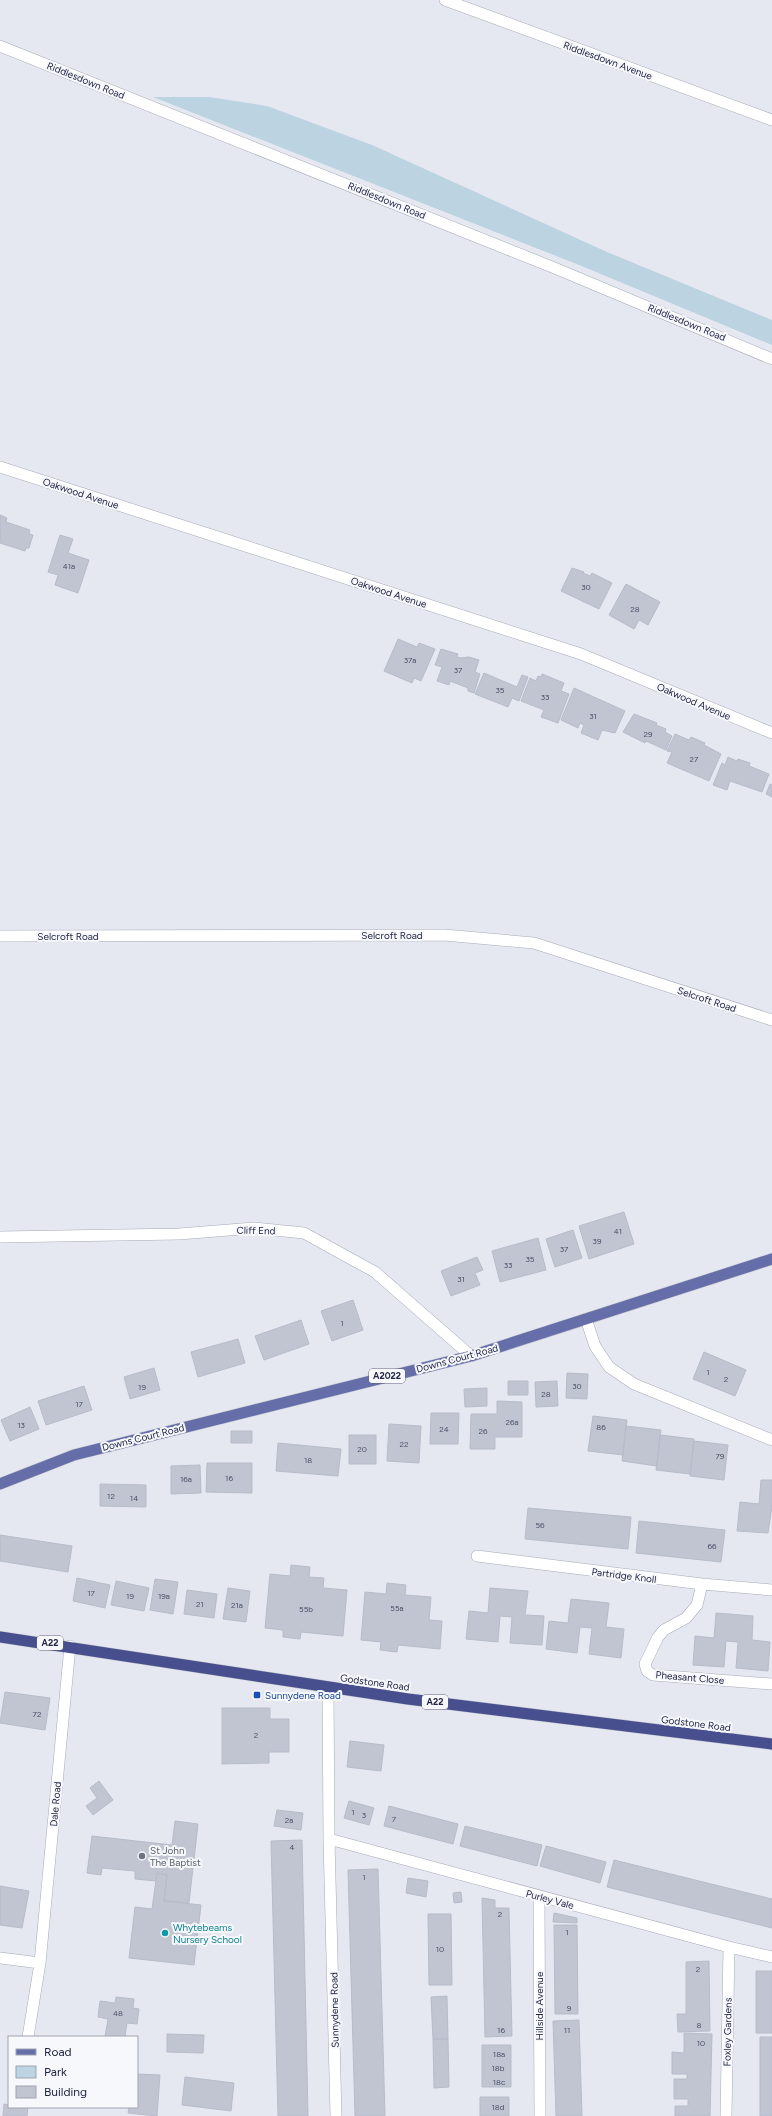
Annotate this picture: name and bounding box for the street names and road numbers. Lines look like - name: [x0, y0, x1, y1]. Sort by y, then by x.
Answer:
- street label: Riddlesdown Avenue: [562, 38, 655, 83]
- street label: Riddlesdown Road: [45, 59, 127, 102]
- street label: Riddlesdown Road: [346, 179, 428, 222]
- street label: Riddlesdown Road: [646, 301, 728, 344]
- street label: Oakwood Avenue: [41, 475, 121, 512]
- street label: Oakwood Avenue: [349, 574, 429, 611]
- street label: Oakwood Avenue: [655, 680, 733, 723]
- street label: Selcroft Road: [361, 929, 423, 942]
- street label: Selcroft Road: [37, 930, 99, 943]
- street label: Selcroft Road: [676, 984, 738, 1015]
- street label: Cliff End: [236, 1224, 276, 1237]
- street label: Downs Court Road: [415, 1341, 500, 1376]
- road number: A2022: [369, 1369, 405, 1383]
- street label: Downs Court Road: [101, 1421, 186, 1454]
- street label: Partridge Knoll: [591, 1565, 657, 1586]
- road number: A22: [37, 1636, 63, 1650]
- street label: Pheasant Close: [655, 1668, 725, 1687]
- street label: Godstone Road: [339, 1671, 411, 1694]
- road number: A22: [422, 1695, 448, 1709]
- street label: Godstone Road: [660, 1713, 732, 1734]
- street label: Dale Road: [47, 1781, 64, 1827]
- street label: Purley Vale: [524, 1887, 576, 1912]
- street label: Hillside Avenue: [533, 1971, 546, 2040]
- street label: Sunnydene Road: [327, 1972, 342, 2048]
- street label: Foxley Gardens: [720, 1997, 735, 2067]

